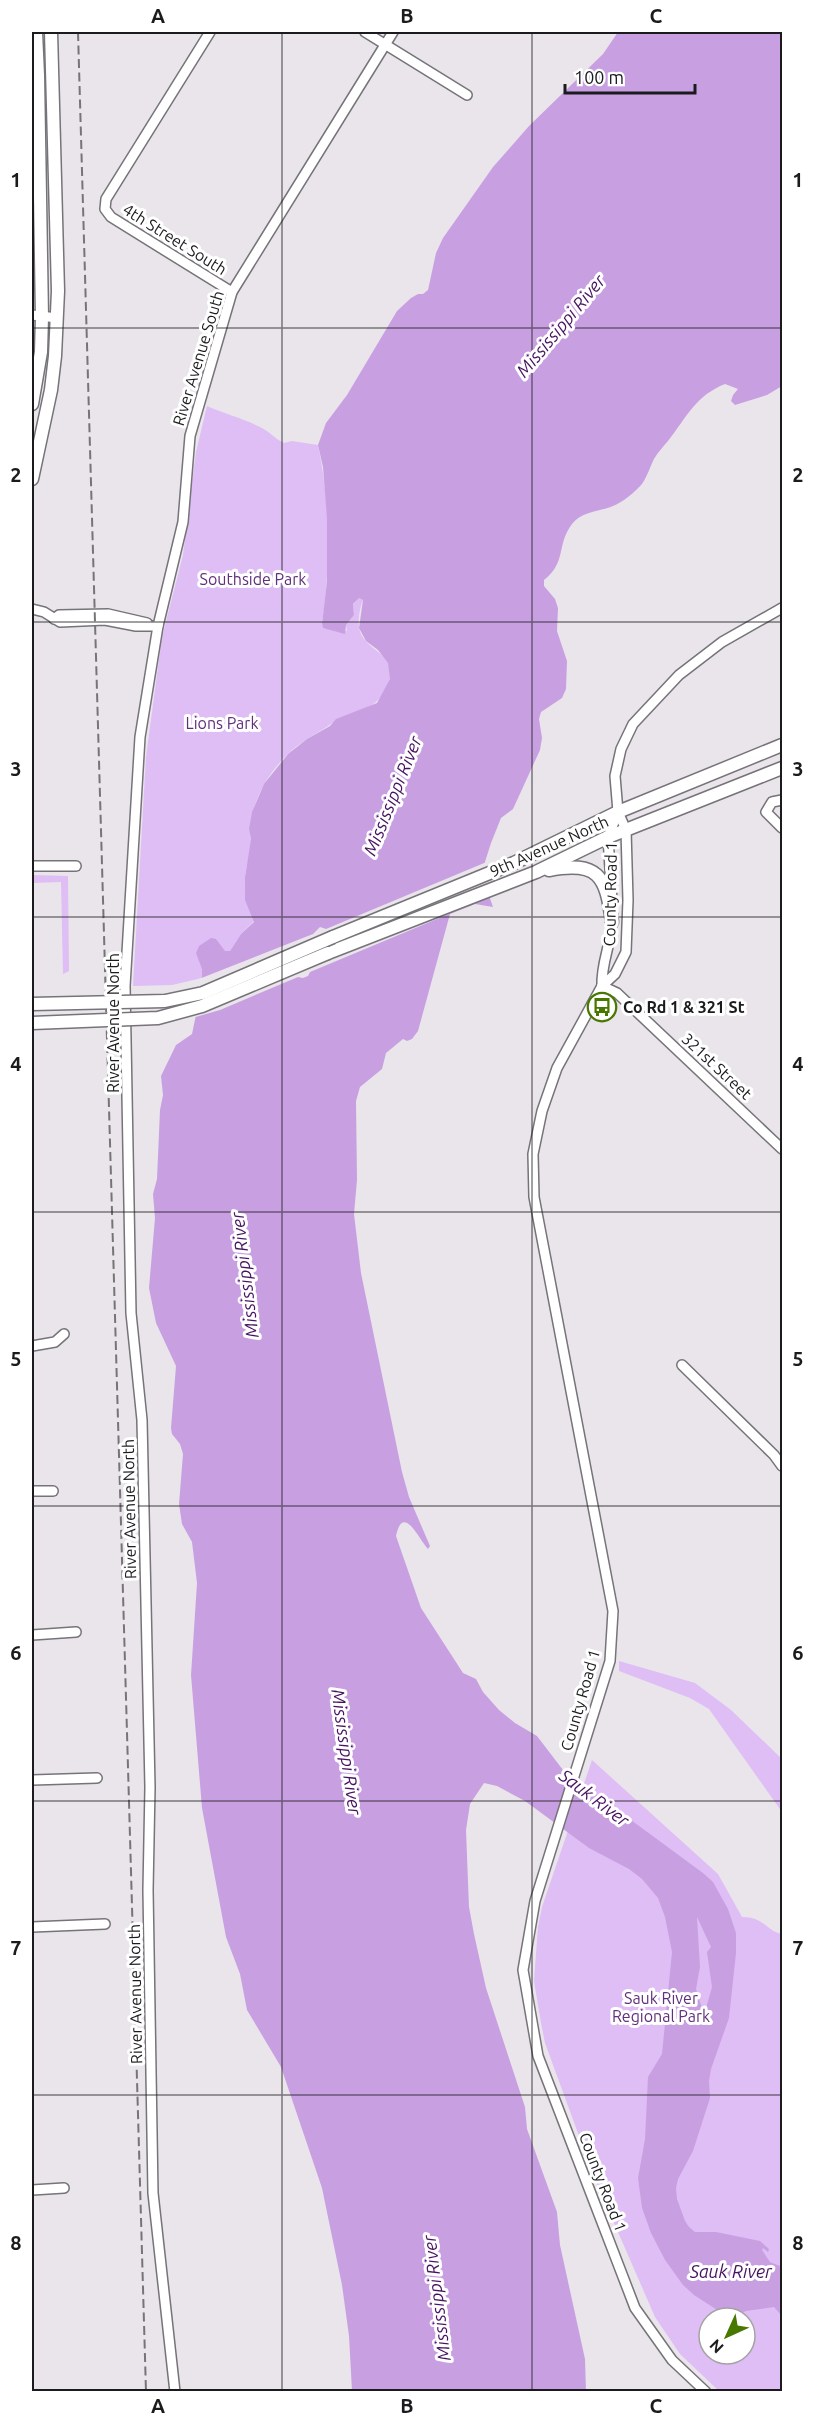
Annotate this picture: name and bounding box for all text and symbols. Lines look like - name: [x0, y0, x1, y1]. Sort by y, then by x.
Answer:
- text: A: [151, 4, 165, 27]
- text: B: [400, 4, 414, 27]
- text: C: [650, 4, 663, 27]
- scale bar: [565, 57, 696, 95]
- text: 100 m: [574, 67, 624, 87]
- text: 1: [10, 168, 22, 191]
- text: 1: [792, 168, 804, 191]
- street label: 4th Street South: [120, 200, 230, 278]
- water label: Mississippi River: [512, 270, 609, 380]
- street label: River Avenue South: [169, 288, 227, 428]
- text: 2: [10, 463, 22, 486]
- text: 2: [792, 463, 804, 486]
- park label: Southside Park: [200, 570, 306, 588]
- park label: Lions Park: [186, 714, 258, 732]
- water label: Mississippi River: [359, 732, 426, 858]
- text: 3: [10, 757, 22, 780]
- text: 3: [792, 757, 804, 780]
- street label: 9th Avenue North: [487, 812, 611, 880]
- street label: County Road 1: [600, 842, 620, 946]
- street label: River Avenue North: [104, 953, 122, 1093]
- bus stop icon: Co Rd 1 & 321 St: [586, 991, 618, 1023]
- place label: Co Rd 1 & 321 St: [623, 998, 745, 1016]
- street label: 321st Street: [678, 1029, 756, 1103]
- text: 4: [10, 1052, 22, 1075]
- text: 4: [792, 1052, 804, 1075]
- water label: Mississippi River: [226, 1210, 262, 1339]
- text: 5: [10, 1347, 22, 1370]
- text: 5: [792, 1347, 804, 1370]
- street label: River Avenue North: [119, 1439, 139, 1579]
- text: 6: [10, 1641, 22, 1664]
- text: 6: [792, 1641, 804, 1664]
- street label: County Road 1: [557, 1647, 603, 1753]
- water label: Mississippi River: [328, 1688, 366, 1817]
- water label: Sauk River: [555, 1764, 634, 1831]
- street label: River Avenue North: [125, 1924, 145, 2064]
- text: 7: [10, 1936, 22, 1959]
- text: 7: [792, 1936, 804, 1959]
- park label: Sauk River Regional Park: [612, 1989, 710, 2025]
- street label: County Road 1: [576, 2130, 630, 2234]
- text: 8: [10, 2231, 22, 2254]
- text: 8: [792, 2231, 804, 2254]
- water label: Mississippi River: [418, 2233, 454, 2362]
- water label: Sauk River: [689, 2261, 773, 2281]
- north arrow: [697, 2306, 757, 2366]
- text: N: [706, 2336, 727, 2357]
- text: A: [151, 2394, 165, 2417]
- text: B: [400, 2394, 414, 2417]
- text: C: [650, 2394, 663, 2417]

